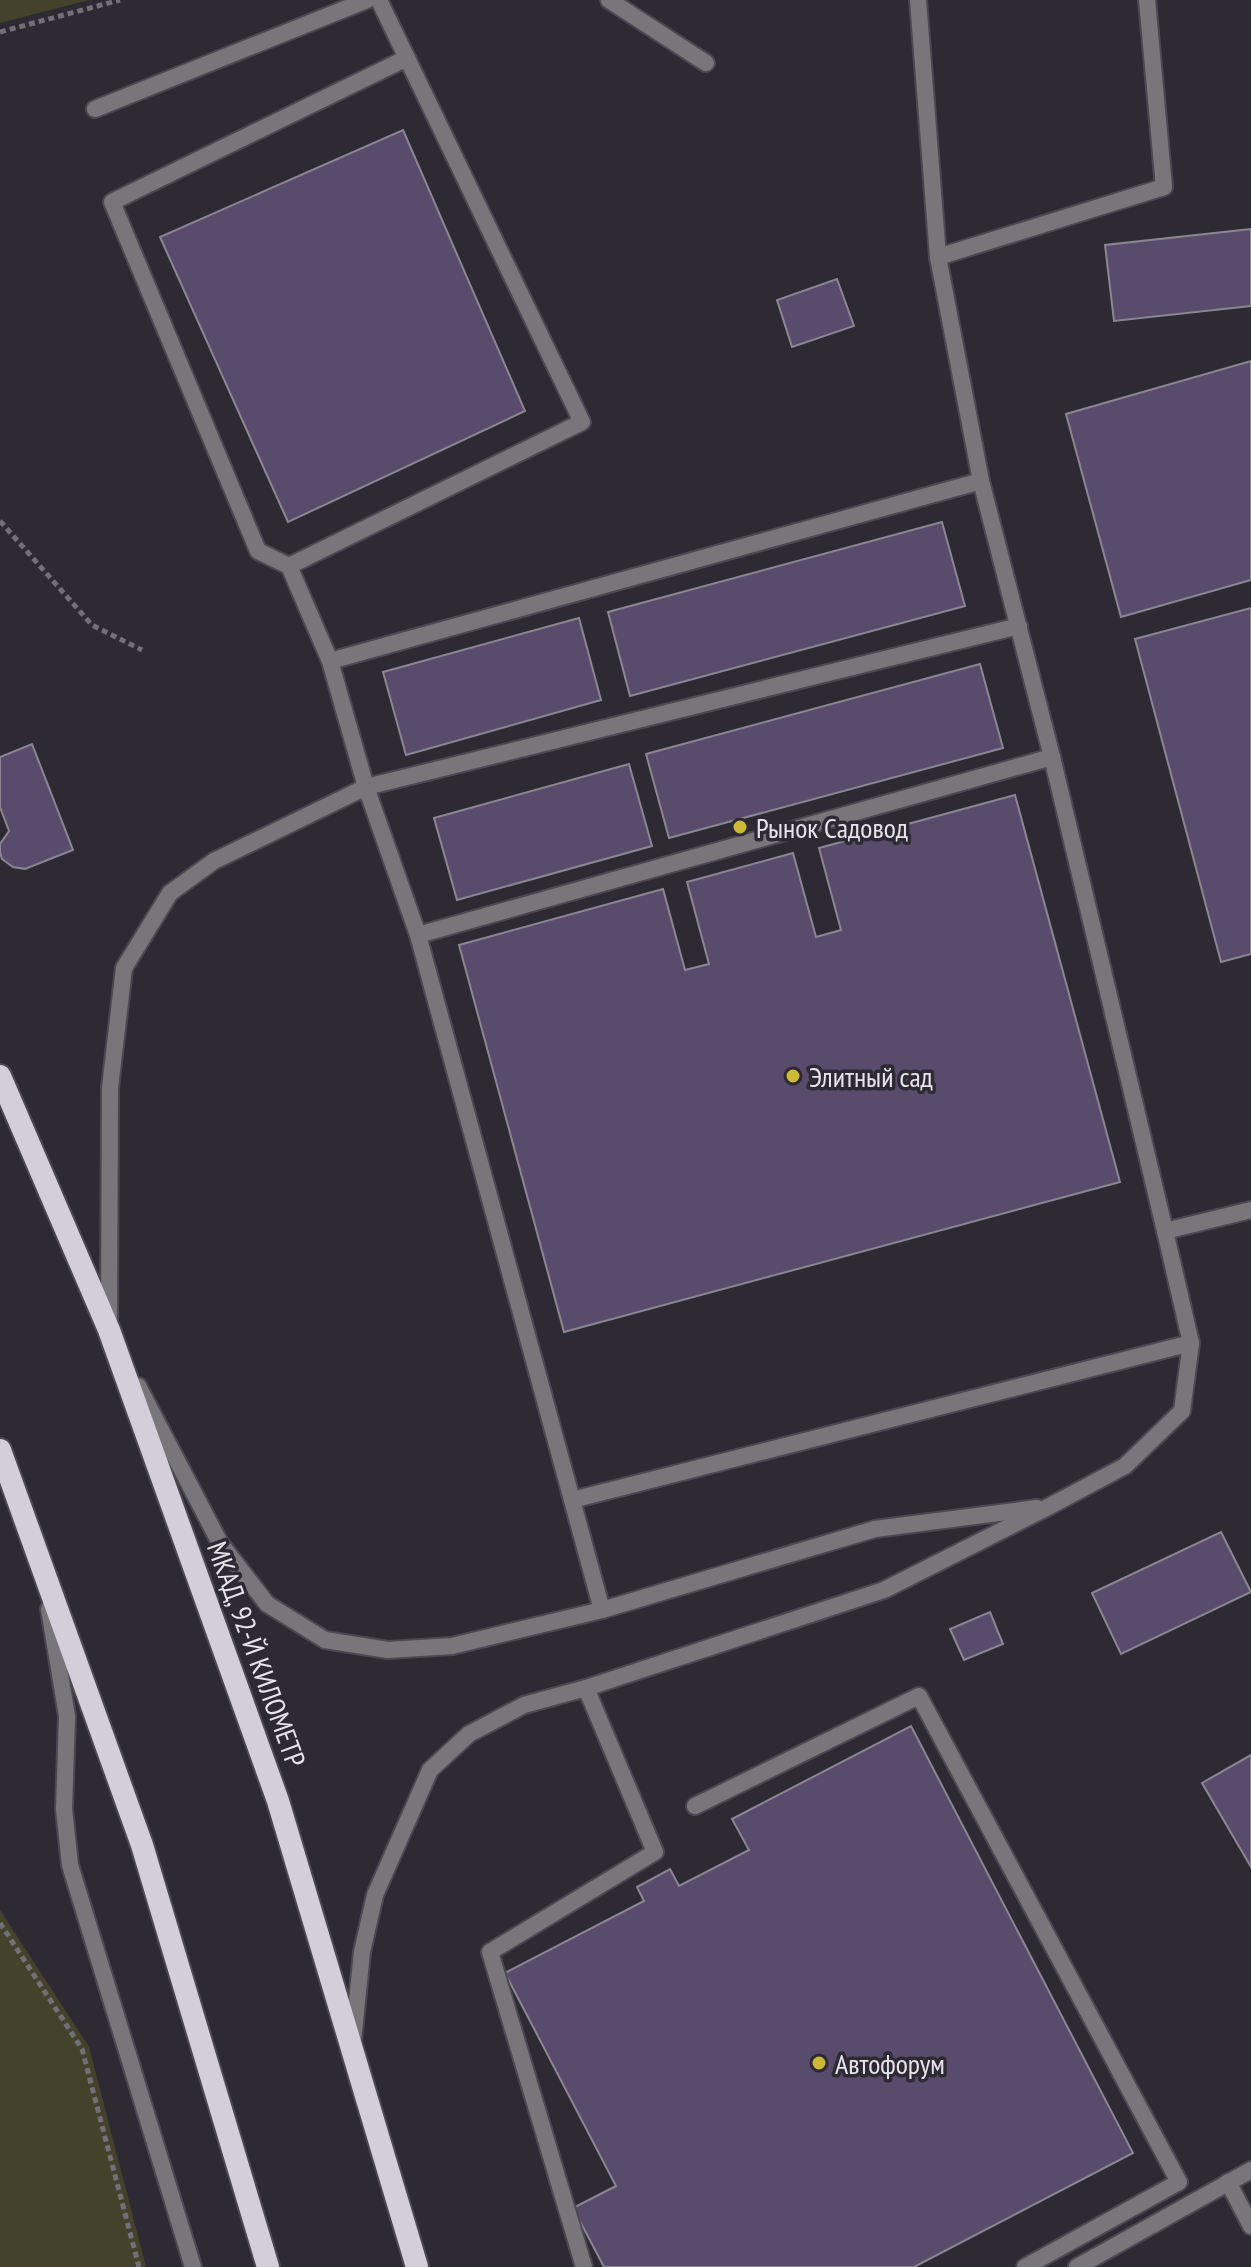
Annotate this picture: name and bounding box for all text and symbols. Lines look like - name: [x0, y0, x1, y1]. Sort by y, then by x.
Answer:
- place label: Рынок Садовод: [756, 809, 908, 846]
- marker: Рынок Садовод: [731, 818, 749, 836]
- place label: Элитный сад: [809, 1058, 933, 1095]
- marker: Элитный сад: [784, 1067, 802, 1085]
- street label: МКАД, 92-Й КИЛОМЕТР: [199, 1536, 315, 1772]
- place label: Автофорум: [835, 2045, 945, 2082]
- marker: Автофорум: [810, 2054, 828, 2072]

